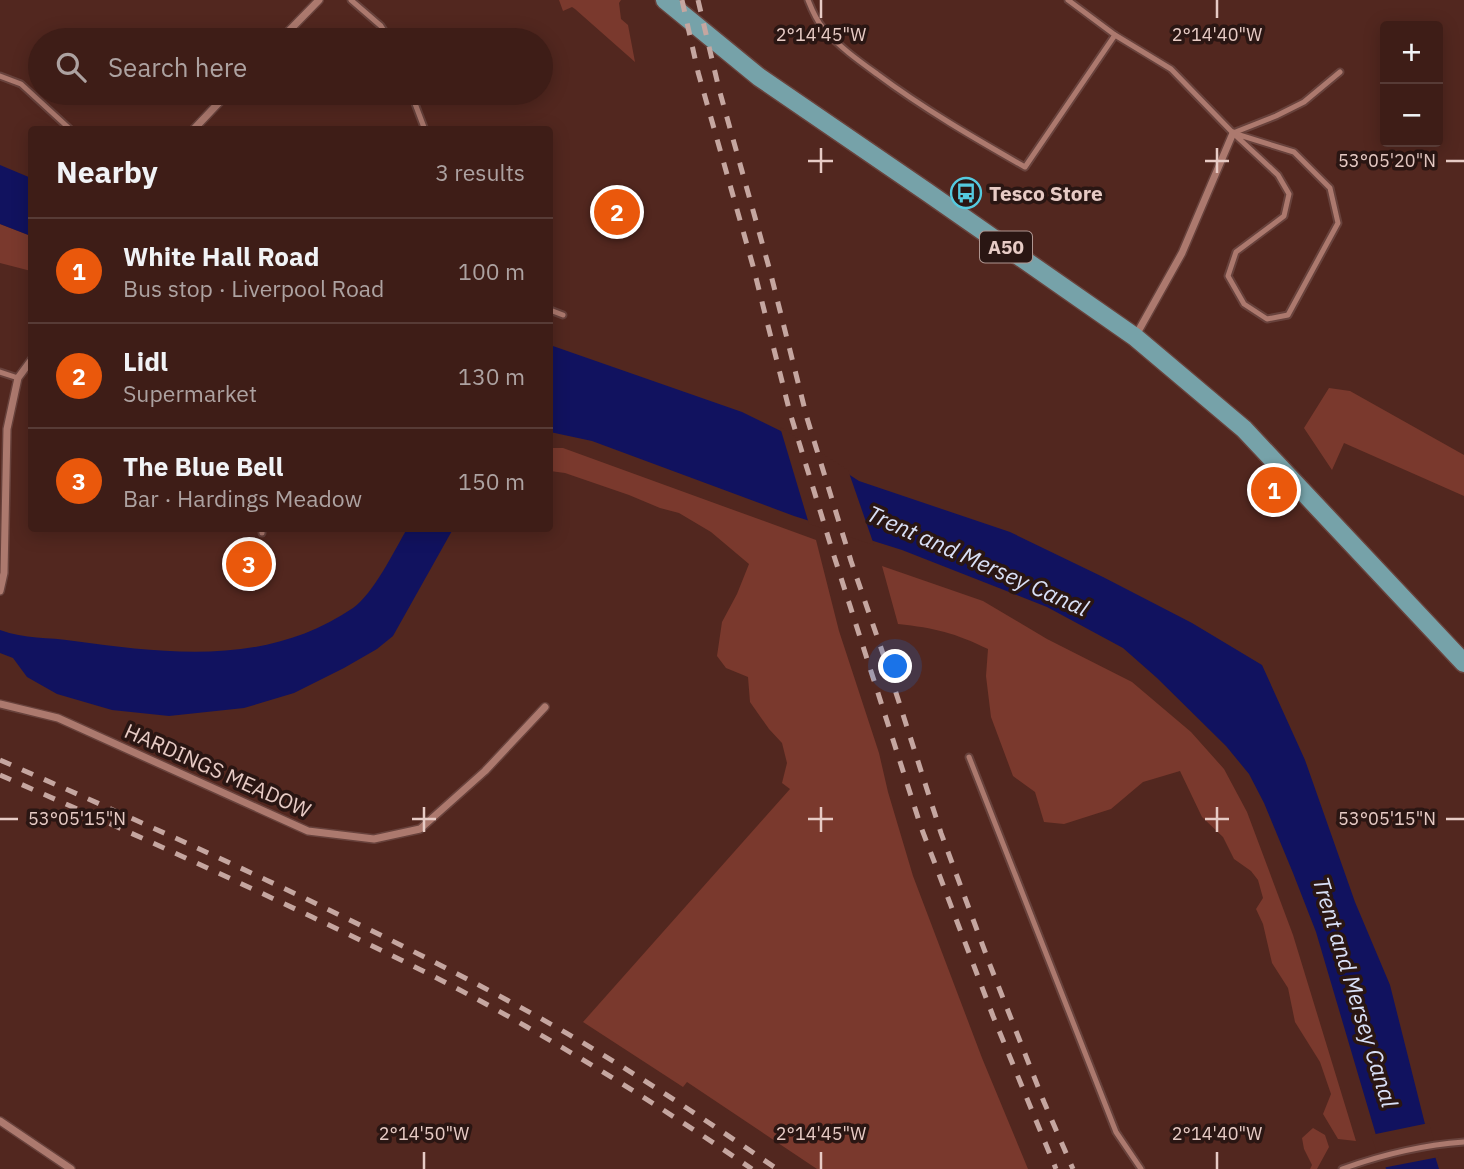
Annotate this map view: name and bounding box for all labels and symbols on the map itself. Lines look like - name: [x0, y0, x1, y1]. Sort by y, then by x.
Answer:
- text: 2°14'45"W: [776, 23, 866, 46]
- text: 2°14'40"W: [1172, 23, 1262, 46]
- text: 53°05'20"N: [1338, 149, 1436, 172]
- bus stop icon: Tesco Store: [949, 176, 983, 210]
- place label: Tesco Store: [989, 179, 1103, 207]
- pin: 2: [594, 186, 640, 238]
- road number: A50: [980, 232, 1032, 262]
- pin: 1: [1251, 464, 1297, 516]
- water label: Trent and Mersey Canal: [863, 498, 1094, 623]
- pin: 3: [226, 538, 272, 590]
- your location: [878, 649, 912, 683]
- street label: HARDINGS MEADOW: [120, 716, 316, 824]
- text: 53°05'15"N: [28, 807, 126, 830]
- text: 53°05'15"N: [1338, 807, 1436, 830]
- water label: Trent and Mersey Canal: [1307, 873, 1406, 1112]
- text: 2°14'50"W: [379, 1122, 469, 1145]
- text: 2°14'45"W: [776, 1122, 866, 1145]
- text: 2°14'40"W: [1172, 1122, 1262, 1145]

